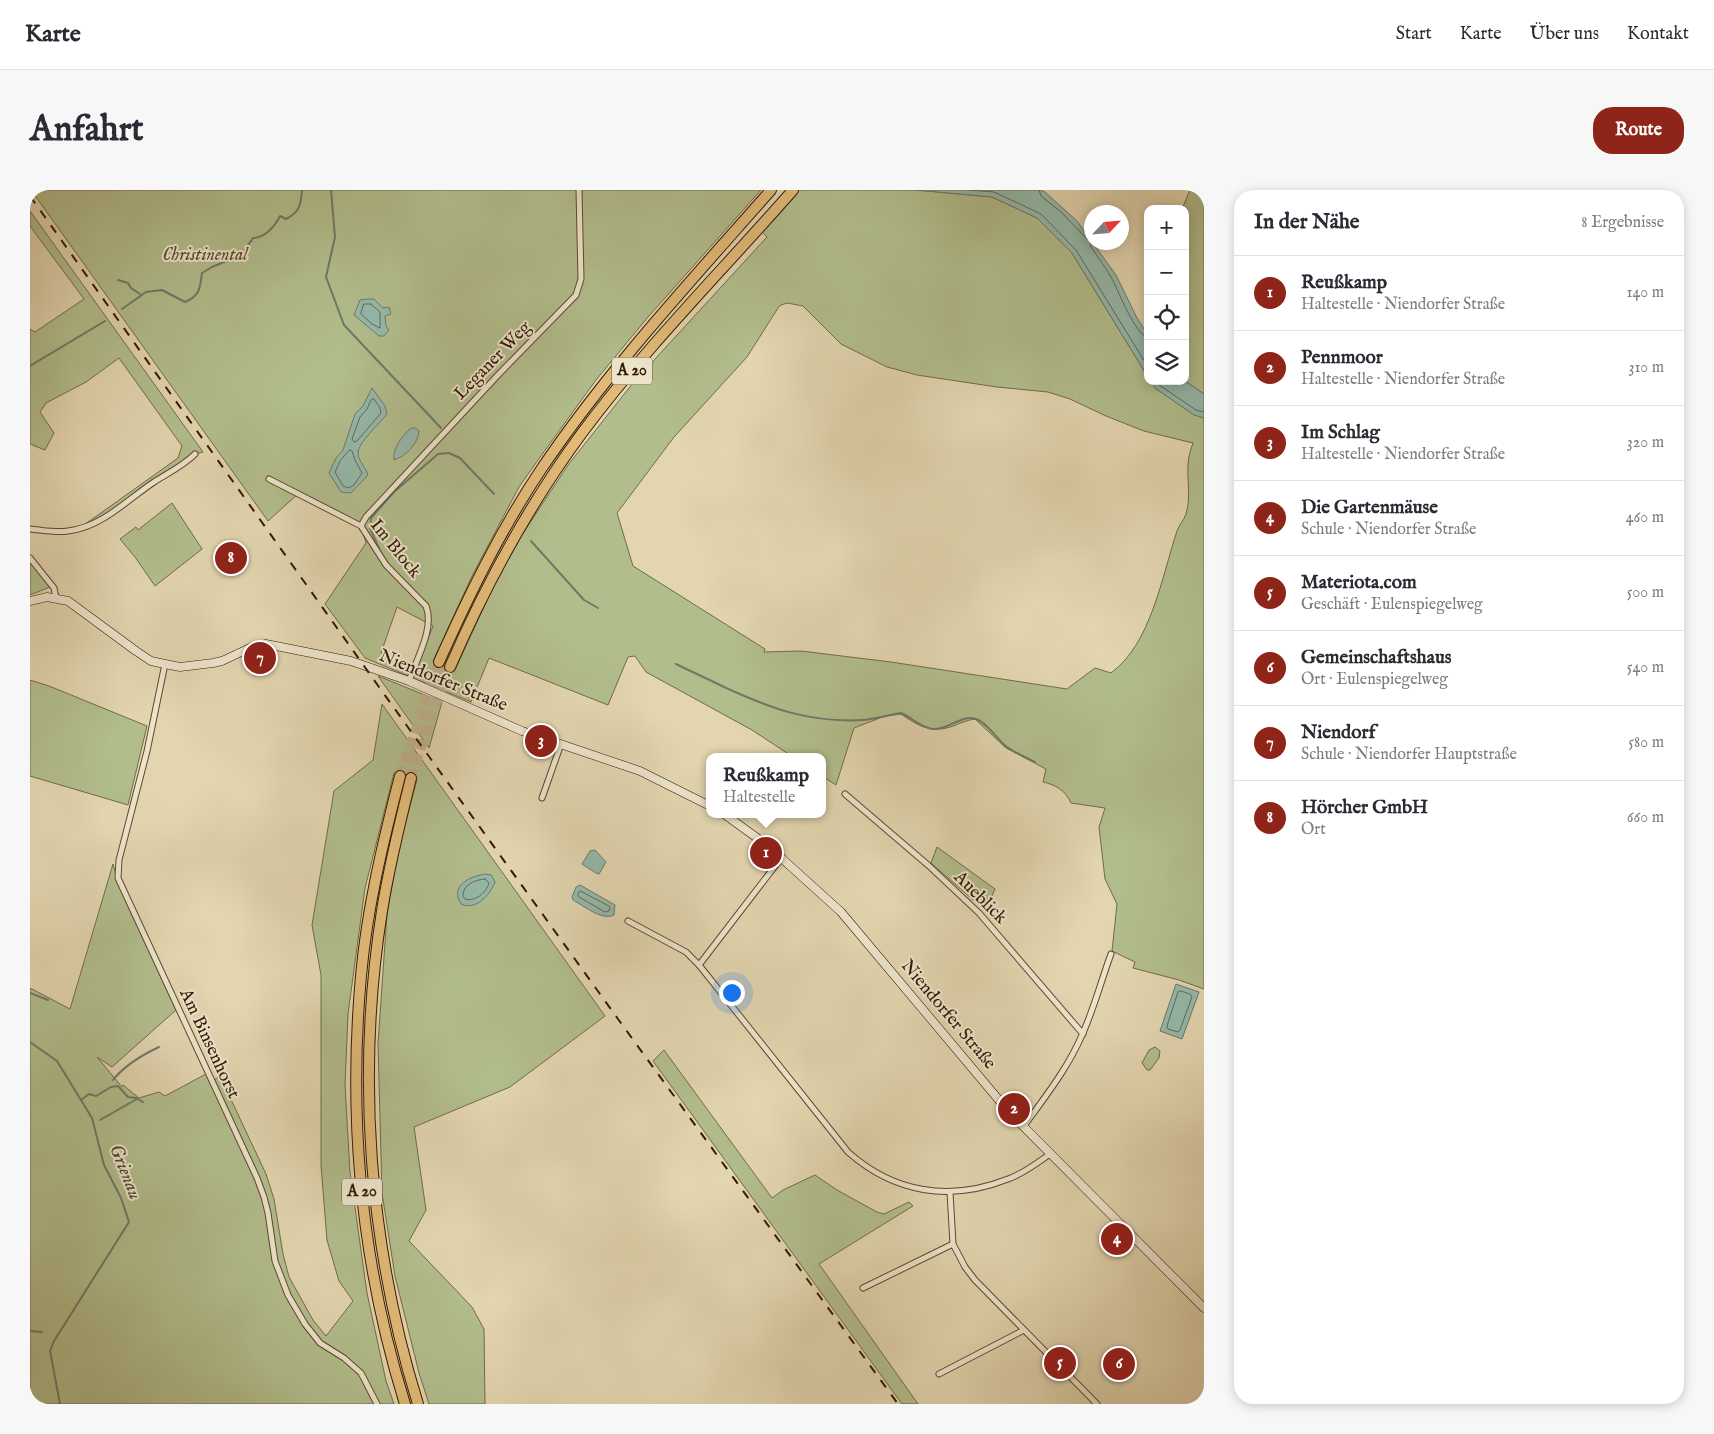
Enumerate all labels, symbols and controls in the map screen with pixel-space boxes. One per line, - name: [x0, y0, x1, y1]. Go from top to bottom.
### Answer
- text: Karte: [25, 19, 81, 50]
- text: Start: [1396, 23, 1432, 46]
- text: Karte: [1460, 23, 1502, 46]
- text: Über uns: [1530, 23, 1599, 46]
- text: Kontakt: [1627, 23, 1689, 46]
- button: Route: [1593, 107, 1684, 154]
- text: Anfahrt: [30, 108, 144, 153]
- north arrow: [1084, 205, 1129, 250]
- map controls: [1144, 205, 1189, 385]
- button: +: [1144, 205, 1189, 250]
- text: In der Nähe: [1254, 209, 1360, 236]
- text: 8 Ergebnisse: [1581, 213, 1664, 233]
- park label: Christinental: [163, 244, 249, 267]
- button: −: [1144, 250, 1189, 295]
- text: Reußkamp: [1301, 271, 1387, 295]
- text: 1: [1267, 283, 1273, 303]
- text: 140 m: [1626, 283, 1664, 303]
- button: locate: [1144, 295, 1189, 340]
- text: Haltestelle · Niendorfer Straße: [1301, 295, 1505, 315]
- street label: Leganer Weg: [449, 316, 537, 405]
- button: layers: [1144, 340, 1189, 385]
- text: Pennmoor: [1301, 346, 1383, 370]
- road number: A 20: [612, 358, 652, 385]
- text: 2: [1266, 358, 1274, 378]
- text: 310 m: [1628, 358, 1664, 378]
- text: Haltestelle · Niendorfer Straße: [1301, 370, 1505, 390]
- text: Im Schlag: [1301, 421, 1380, 445]
- text: 3: [1267, 433, 1273, 453]
- text: 320 m: [1627, 433, 1664, 453]
- text: Haltestelle · Niendorfer Straße: [1301, 445, 1505, 465]
- text: Die Gartenmäuse: [1301, 496, 1438, 520]
- text: 4: [1266, 508, 1274, 528]
- text: 460 m: [1626, 508, 1664, 528]
- street label: Im Block: [364, 515, 426, 583]
- text: Schule · Niendorfer Straße: [1301, 520, 1476, 540]
- pin: 8: [215, 539, 247, 577]
- text: Materiota.com: [1301, 571, 1417, 595]
- text: 5: [1267, 583, 1273, 603]
- text: 500 m: [1627, 583, 1664, 603]
- text: Geschäft · Eulenspiegelweg: [1301, 595, 1483, 615]
- pin: 7: [244, 639, 276, 677]
- street label: Niendorfer Straße: [375, 645, 511, 717]
- text: Gemeinschaftshaus: [1301, 646, 1451, 670]
- text: 6: [1267, 658, 1273, 678]
- text: 540 m: [1627, 658, 1664, 678]
- text: Ort · Eulenspiegelweg: [1301, 670, 1448, 690]
- text: Niendorf: [1301, 721, 1375, 745]
- pin: 3: [525, 722, 557, 760]
- text: 7: [1266, 733, 1274, 753]
- text: 580 m: [1628, 733, 1664, 753]
- text: Schule · Niendorfer Hauptstraße: [1301, 745, 1517, 765]
- popup: [706, 753, 826, 818]
- text: Reußkamp: [723, 764, 809, 788]
- text: Haltestelle: [723, 788, 795, 808]
- text: Hörcher GmbH: [1301, 796, 1428, 820]
- text: 8: [1267, 808, 1273, 828]
- text: 660 m: [1627, 808, 1664, 828]
- text: Ort: [1301, 820, 1326, 840]
- pin: 1: [750, 834, 782, 872]
- street label: Aueblick: [948, 866, 1012, 930]
- street label: Niendorfer Straße: [895, 955, 1001, 1075]
- your location: [719, 980, 745, 1006]
- street label: Am Binsenhorst: [173, 984, 245, 1103]
- pin: 2: [998, 1090, 1030, 1128]
- water label: Grienau: [103, 1141, 147, 1203]
- road number: A 20: [342, 1179, 382, 1206]
- pin: 4: [1101, 1220, 1133, 1258]
- pin: 5: [1044, 1344, 1076, 1382]
- pin: 6: [1103, 1345, 1135, 1383]

